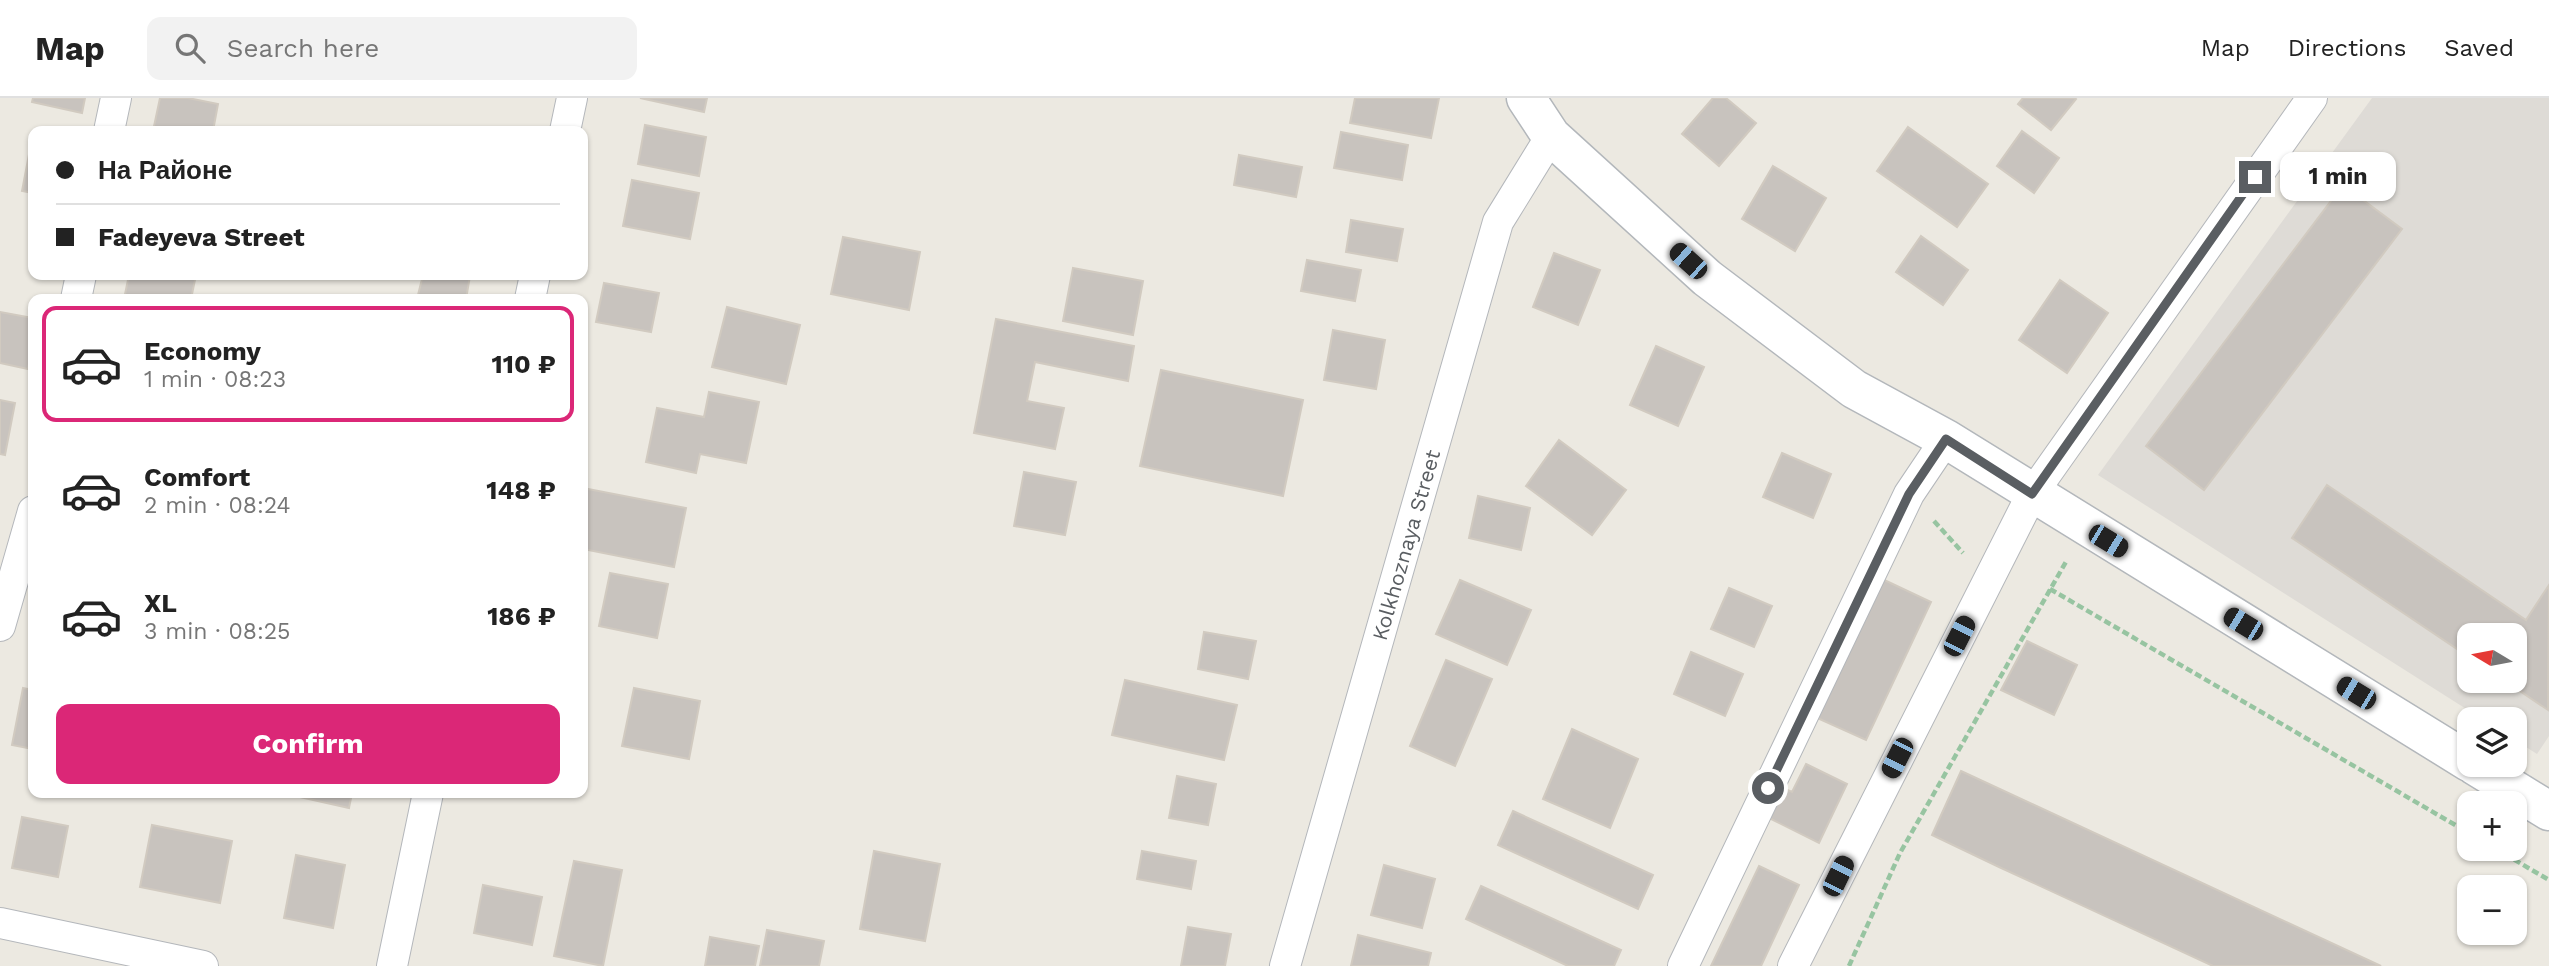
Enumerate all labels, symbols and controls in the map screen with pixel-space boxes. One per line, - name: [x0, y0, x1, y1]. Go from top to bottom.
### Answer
- search box: [147, 17, 637, 80]
- text: Map: [35, 29, 105, 68]
- icon: search: [171, 29, 209, 67]
- text: Search here: [227, 33, 379, 63]
- text: Map: [2201, 34, 2250, 62]
- text: Directions: [2288, 34, 2406, 62]
- text: Saved: [2444, 34, 2514, 62]
- callout: 1 min: [2280, 153, 2395, 202]
- text: На Районе: [98, 155, 232, 185]
- route end: [2239, 161, 2271, 193]
- text: 1 min: [2308, 163, 2368, 190]
- text: Fadeyeva Street: [98, 222, 305, 252]
- car: [1666, 239, 1711, 283]
- icon: car: [60, 333, 123, 396]
- text: Economy: [144, 336, 261, 366]
- text: 110 ₽: [492, 349, 556, 379]
- text: 1 min · 08:23: [144, 366, 286, 393]
- street label: Kolkhoznaya Street: [1367, 447, 1445, 643]
- icon: car: [60, 459, 123, 522]
- text: Comfort: [144, 462, 250, 492]
- text: 148 ₽: [486, 475, 556, 505]
- text: 2 min · 08:24: [144, 492, 290, 519]
- car: [2085, 521, 2132, 561]
- icon: car: [60, 585, 123, 648]
- text: XL: [144, 588, 177, 618]
- text: 186 ₽: [487, 601, 556, 631]
- car: [2220, 604, 2267, 644]
- car: [1941, 613, 1978, 659]
- text: 3 min · 08:25: [144, 618, 291, 645]
- north arrow: [2457, 623, 2527, 693]
- map controls: [2457, 623, 2527, 945]
- car: [2333, 673, 2380, 713]
- button: Confirm: [56, 704, 560, 784]
- button: layers: [2457, 707, 2527, 777]
- car: [1879, 735, 1916, 781]
- route start: [1752, 772, 1784, 804]
- button: +: [2457, 791, 2527, 861]
- car: [1820, 853, 1857, 899]
- button: −: [2457, 875, 2527, 945]

